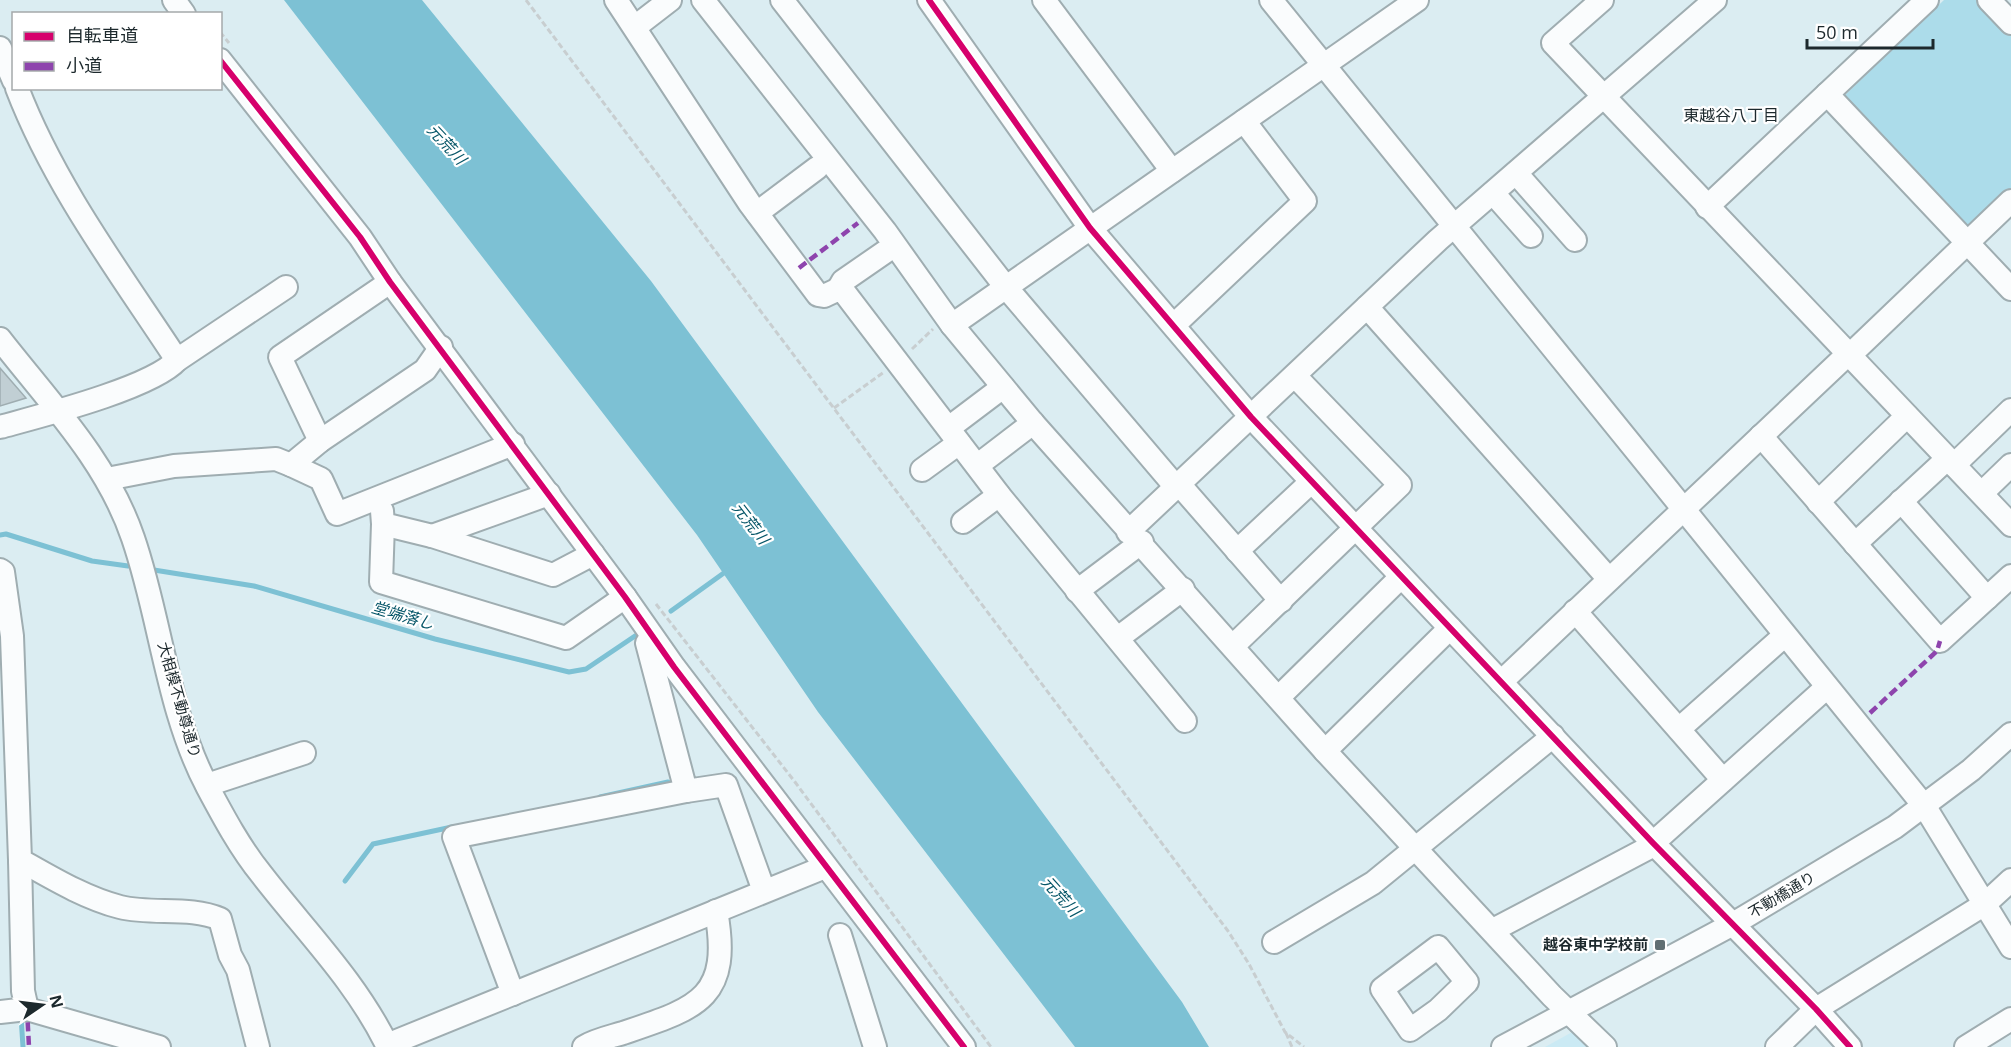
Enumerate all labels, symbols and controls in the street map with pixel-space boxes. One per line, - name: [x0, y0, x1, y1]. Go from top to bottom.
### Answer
- legend: [12, 12, 222, 90]
- scale bar: [1807, 12, 1933, 50]
- text: 50 m: [1816, 20, 1858, 44]
- text: 自転車道: [66, 23, 138, 47]
- text: 小道: [66, 53, 102, 77]
- district label: 東越谷八丁目: [1683, 104, 1779, 126]
- water label: 元荒川: [423, 119, 473, 171]
- water label: 元荒川: [728, 497, 776, 550]
- water label: 堂端落し: [369, 596, 437, 634]
- street label: 大相模不動尊通り: [154, 639, 206, 760]
- street label: 不動橋通り: [1744, 866, 1819, 922]
- water label: 元荒川: [1037, 871, 1087, 923]
- place label: 越谷東中学校前: [1543, 934, 1648, 954]
- marker: 越谷東中学校前: [1653, 938, 1667, 952]
- north arrow: [12, 975, 72, 1035]
- text: N: [44, 992, 69, 1010]

